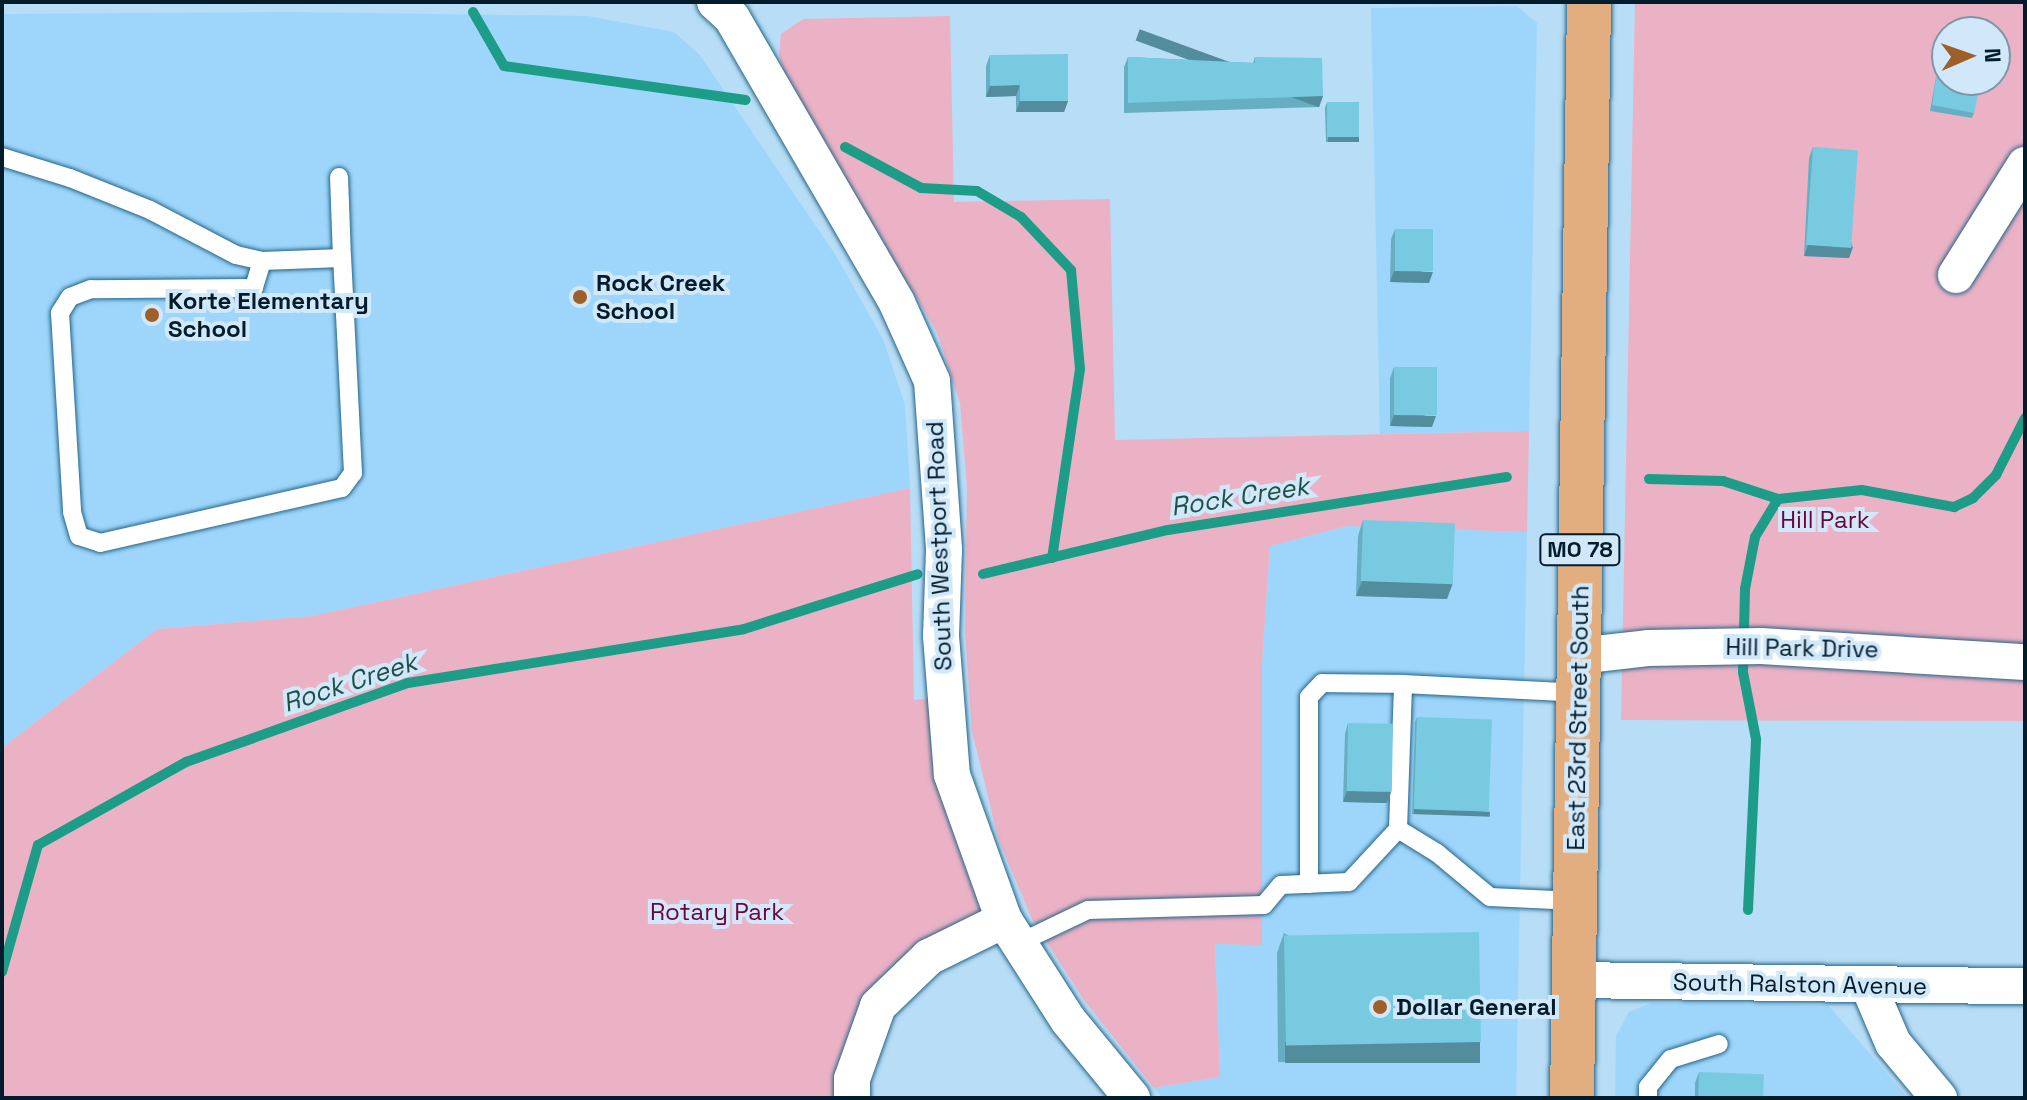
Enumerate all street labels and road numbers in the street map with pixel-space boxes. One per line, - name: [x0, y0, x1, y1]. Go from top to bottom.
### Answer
- street label: South Westport Road: [920, 421, 958, 671]
- road number: MO 78: [1538, 532, 1622, 568]
- street label: East 23rd Street South: [1561, 585, 1595, 851]
- street label: Hill Park Drive: [1725, 632, 1879, 664]
- street label: South Ralston Avenue: [1673, 967, 1927, 1001]

